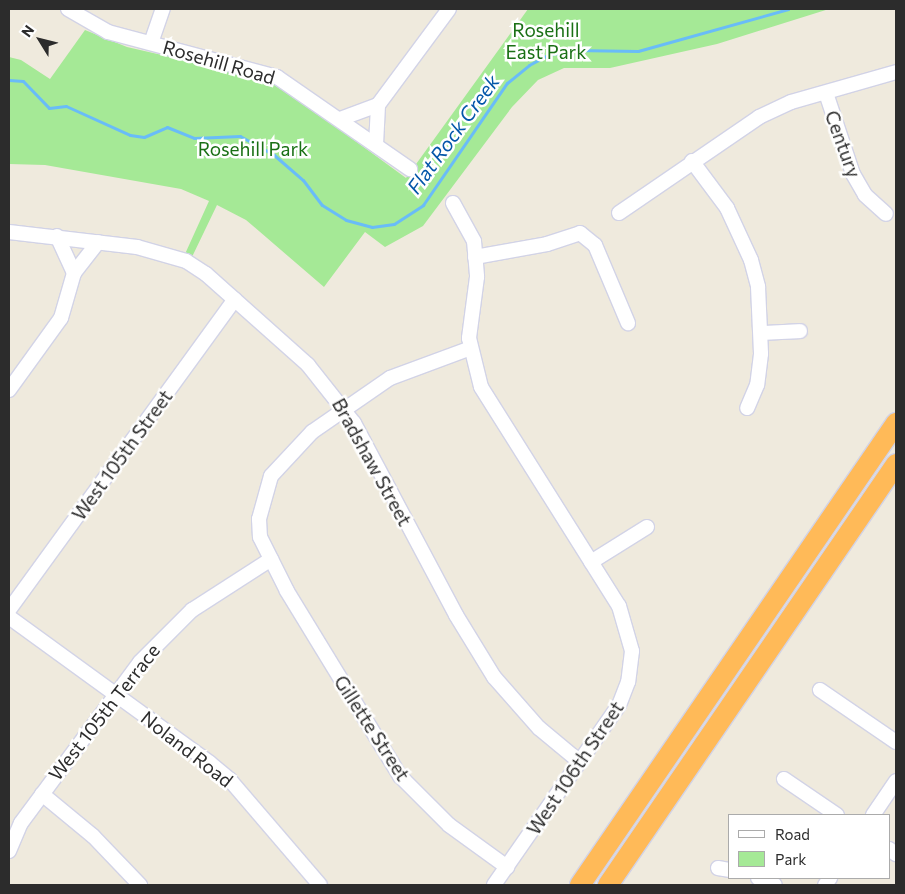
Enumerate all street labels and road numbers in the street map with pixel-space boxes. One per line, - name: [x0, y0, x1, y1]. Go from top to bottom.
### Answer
- street label: Rosehill Road: [160, 35, 278, 89]
- street label: Century: [820, 107, 866, 181]
- street label: West 105th Street: [67, 385, 177, 525]
- street label: Bradshaw Street: [328, 394, 416, 530]
- street label: West 105th Terrace: [44, 639, 164, 785]
- street label: Gillette Street: [329, 671, 415, 785]
- street label: West 106th Street: [522, 697, 628, 839]
- street label: Noland Road: [137, 706, 237, 792]

